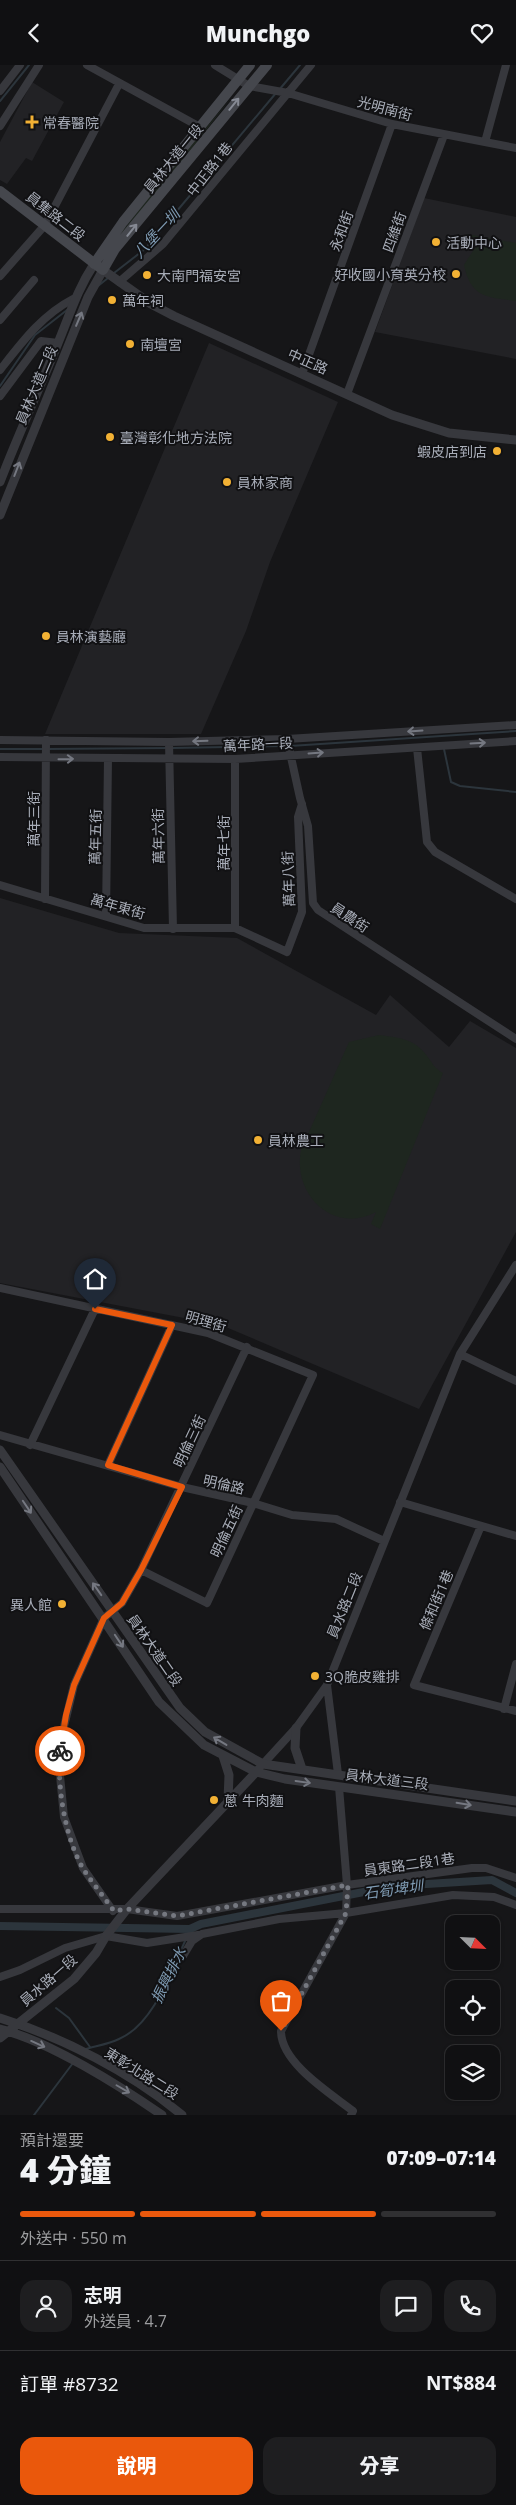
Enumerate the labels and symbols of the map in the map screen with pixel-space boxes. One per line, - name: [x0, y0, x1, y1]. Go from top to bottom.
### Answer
- street label: 光明南街: [355, 92, 415, 124]
- one-way arrow: [229, 98, 240, 111]
- place label: 常春醫院: [43, 113, 99, 132]
- marker: 常春醫院: [25, 115, 39, 129]
- street label: 員林大道一段: [139, 119, 207, 197]
- street label: 中正路1巷: [182, 138, 236, 200]
- street label: 員集路二段: [23, 187, 89, 245]
- water label: 八堡一圳: [128, 203, 185, 262]
- street label: 永和街: [325, 208, 357, 254]
- street label: 四維街: [378, 209, 410, 255]
- one-way arrow: [126, 224, 137, 237]
- place label: 活動中心: [446, 233, 502, 252]
- marker: 活動中心: [430, 236, 442, 248]
- place label: 好收國小育英分校: [334, 265, 446, 284]
- place label: 大南門福安宮: [157, 266, 241, 285]
- marker: 好收國小育英分校: [450, 268, 462, 280]
- marker: 大南門福安宮: [141, 269, 153, 281]
- place label: 萬年祠: [122, 291, 164, 310]
- marker: 萬年祠: [106, 294, 118, 306]
- one-way arrow: [75, 311, 84, 326]
- place label: 南壇宮: [140, 335, 182, 354]
- marker: 南壇宮: [124, 338, 136, 350]
- street label: 員林大道二段: [11, 343, 61, 427]
- street label: 中正路: [285, 344, 331, 378]
- place label: 臺灣彰化地方法院: [120, 428, 232, 447]
- marker: 臺灣彰化地方法院: [104, 431, 116, 443]
- place label: 蝦皮店到店: [417, 442, 487, 461]
- marker: 蝦皮店到店: [491, 445, 503, 457]
- one-way arrow: [13, 462, 23, 477]
- place label: 員林家商: [237, 473, 293, 492]
- marker: 員林家商: [221, 476, 233, 488]
- place label: 員林演藝廳: [56, 627, 126, 646]
- marker: 員林演藝廳: [40, 630, 52, 642]
- one-way arrow: [407, 726, 423, 736]
- street label: 萬年路一段: [223, 733, 293, 755]
- one-way arrow: [193, 737, 209, 746]
- one-way arrow: [470, 738, 486, 748]
- one-way arrow: [308, 749, 324, 758]
- one-way arrow: [58, 754, 74, 764]
- street label: 萬年三街: [24, 791, 43, 847]
- street label: 萬年六街: [148, 808, 168, 864]
- street label: 萬年五街: [85, 809, 105, 865]
- street label: 萬年七街: [214, 815, 233, 871]
- street label: 萬年八街: [278, 851, 298, 907]
- street label: 萬年東街: [88, 889, 148, 923]
- street label: 員農街: [327, 898, 373, 936]
- place label: 員林農工: [268, 1131, 324, 1150]
- marker: 員林農工: [252, 1134, 264, 1146]
- pin: [74, 1258, 116, 1309]
- street label: 明理街: [183, 1306, 229, 1336]
- street label: 明倫三街: [169, 1412, 209, 1470]
- street label: 明倫路: [201, 1470, 247, 1498]
- one-way arrow: [22, 1500, 32, 1514]
- street label: 明倫五街: [206, 1502, 246, 1560]
- street label: 條和街1巷: [415, 1567, 457, 1633]
- street label: 員水路二段: [322, 1569, 366, 1641]
- one-way arrow: [92, 1582, 102, 1596]
- place label: 異人館: [10, 1595, 52, 1614]
- marker: 異人館: [56, 1598, 68, 1610]
- street label: 員林大道二段: [123, 1610, 187, 1690]
- one-way arrow: [114, 1634, 124, 1648]
- place label: 3Q脆皮雞排: [325, 1667, 400, 1686]
- marker: 3Q脆皮雞排: [309, 1670, 321, 1682]
- courier: [35, 1726, 85, 1776]
- one-way arrow: [213, 1736, 228, 1746]
- street label: 員林大道三段: [344, 1764, 430, 1794]
- one-way arrow: [295, 1777, 311, 1787]
- place label: 蔥 牛肉麵: [224, 1791, 284, 1810]
- marker: 蔥 牛肉麵: [208, 1794, 220, 1806]
- one-way arrow: [456, 1799, 472, 1809]
- street label: 員東路二段1巷: [362, 1848, 456, 1880]
- water label: 石筍埤圳: [362, 1875, 426, 1903]
- north arrow: [445, 1915, 500, 1970]
- water label: 振興排水: [146, 1943, 191, 2006]
- street label: 員水路一段: [15, 1950, 81, 2010]
- pin: [260, 1980, 302, 2031]
- one-way arrow: [30, 2040, 45, 2050]
- street label: 東彰北路二段: [101, 2043, 183, 2103]
- one-way arrow: [115, 2085, 129, 2095]

